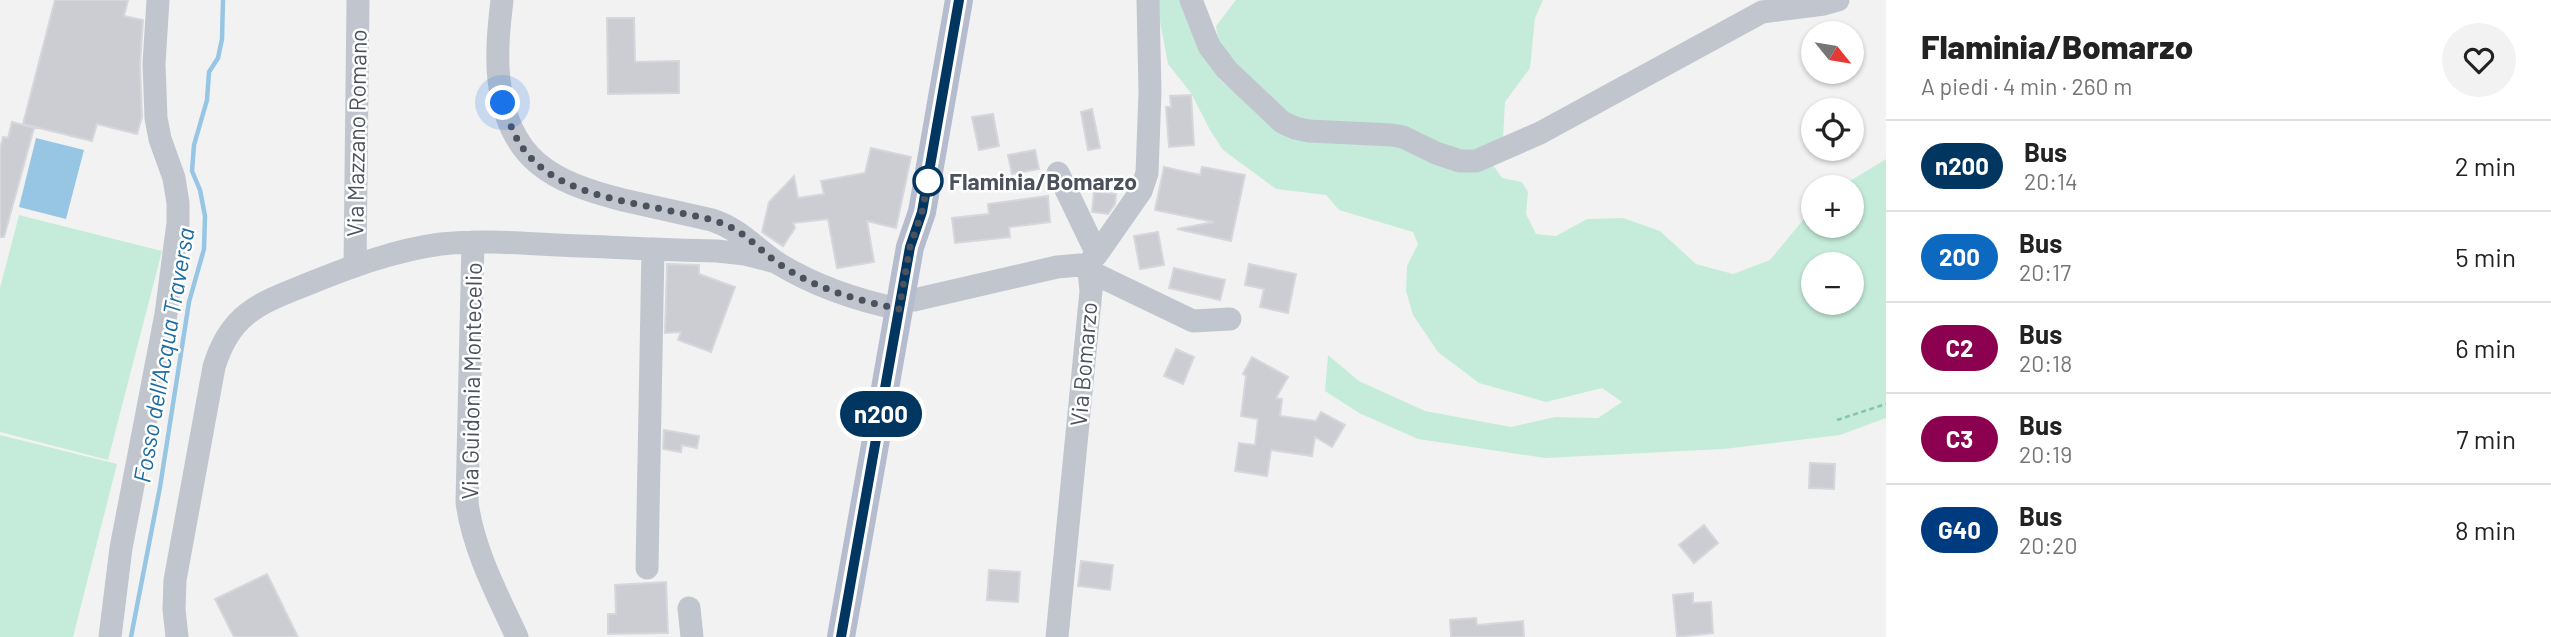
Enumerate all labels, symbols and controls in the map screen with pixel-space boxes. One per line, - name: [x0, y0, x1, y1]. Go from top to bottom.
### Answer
- north arrow: [1801, 21, 1864, 84]
- map controls: [1801, 21, 1864, 315]
- button: heart: [2442, 23, 2516, 97]
- text: Flaminia/Bomarzo: [1921, 26, 2193, 66]
- street label: Via Mazzano Romano: [340, 29, 372, 237]
- text: A piedi · 4 min · 260 m: [1921, 72, 2132, 100]
- your location: [485, 85, 520, 120]
- button: locate: [1801, 98, 1864, 161]
- text: Bus: [2024, 136, 2067, 167]
- text: 2 min: [2455, 150, 2516, 181]
- text: n200: [1935, 151, 1989, 180]
- marker: Flaminia/Bomarzo: [913, 166, 943, 196]
- place label: Flaminia/Bomarzo: [949, 167, 1137, 195]
- text: 20:14: [2024, 167, 2078, 195]
- button: +: [1801, 175, 1864, 238]
- water label: Fosso dell'Acqua Traversa: [126, 225, 200, 485]
- text: Bus: [2019, 227, 2062, 258]
- text: 5 min: [2455, 241, 2516, 272]
- text: 200: [1939, 242, 1980, 271]
- button: −: [1801, 252, 1864, 315]
- text: 20:17: [2019, 258, 2071, 286]
- street label: Via Guidonia Montecelio: [455, 262, 487, 500]
- street label: Via Bomarzo: [1064, 301, 1102, 427]
- text: Bus: [2019, 318, 2062, 349]
- text: 6 min: [2455, 332, 2516, 363]
- text: C2: [1945, 333, 1974, 362]
- text: 20:18: [2019, 349, 2072, 377]
- line badge: n200: [832, 391, 930, 437]
- text: n200: [854, 399, 908, 428]
- text: Bus: [2019, 409, 2062, 440]
- text: 7 min: [2456, 423, 2516, 454]
- text: C3: [1946, 424, 1973, 453]
- text: 20:19: [2019, 440, 2072, 468]
- text: Bus: [2019, 500, 2062, 531]
- text: 8 min: [2455, 514, 2516, 545]
- text: G40: [1938, 515, 1981, 544]
- text: 20:20: [2019, 531, 2077, 559]

